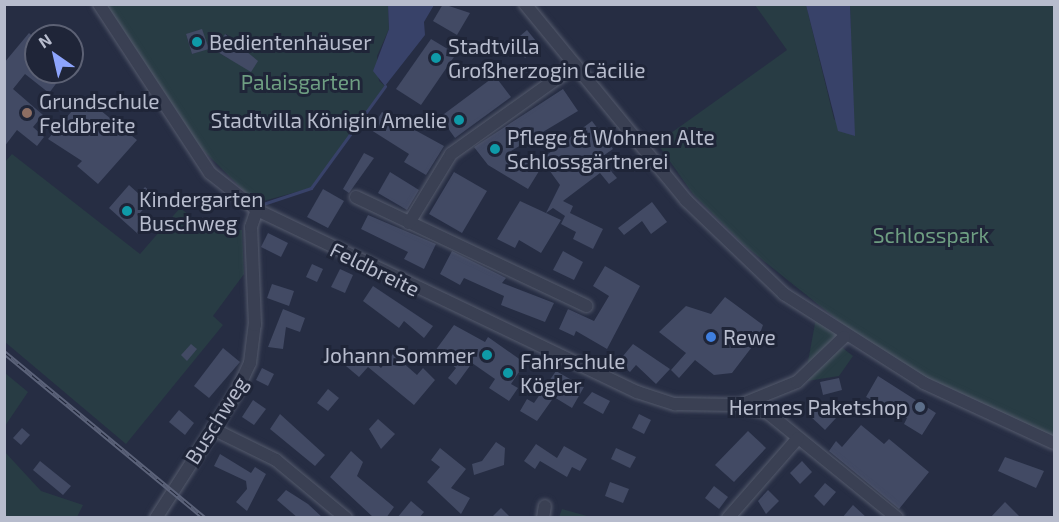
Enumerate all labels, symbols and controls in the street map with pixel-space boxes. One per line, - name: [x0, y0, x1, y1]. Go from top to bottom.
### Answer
- north arrow: [24, 24, 84, 84]
- text: N: [35, 29, 55, 51]
- place label: Bedientenhäuser: [209, 29, 372, 55]
- place label: Stadtvilla Großherzogin Cäcilie: [448, 33, 645, 83]
- marker: Bedientenhäuser: [190, 35, 204, 49]
- marker: Stadtvilla Großherzogin Cäcilie: [429, 51, 443, 65]
- park label: Palaisgarten: [241, 69, 361, 95]
- place label: Grundschule Feldbreite: [39, 88, 159, 138]
- marker: Grundschule Feldbreite: [20, 106, 34, 120]
- place label: Stadtvilla Königin Amelie: [210, 107, 447, 133]
- marker: Stadtvilla Königin Amelie: [452, 113, 466, 127]
- place label: Pflege & Wohnen Alte Schlossgärtnerei: [507, 124, 716, 174]
- marker: Pflege & Wohnen Alte Schlossgärtnerei: [488, 142, 502, 156]
- place label: Kindergarten Buschweg: [139, 186, 264, 236]
- marker: Kindergarten Buschweg: [120, 204, 134, 218]
- park label: Schlosspark: [873, 222, 989, 248]
- street label: Feldbreite: [326, 237, 424, 301]
- place label: Rewe: [723, 324, 776, 350]
- marker: Rewe: [704, 330, 718, 344]
- place label: Johann Sommer: [323, 342, 475, 368]
- marker: Johann Sommer: [480, 348, 494, 362]
- place label: Fahrschule Kögler: [520, 348, 626, 398]
- marker: Fahrschule Kögler: [501, 366, 515, 380]
- street label: Buschweg: [179, 372, 253, 468]
- place label: Hermes Paketshop: [729, 394, 908, 420]
- marker: Hermes Paketshop: [913, 400, 927, 414]

